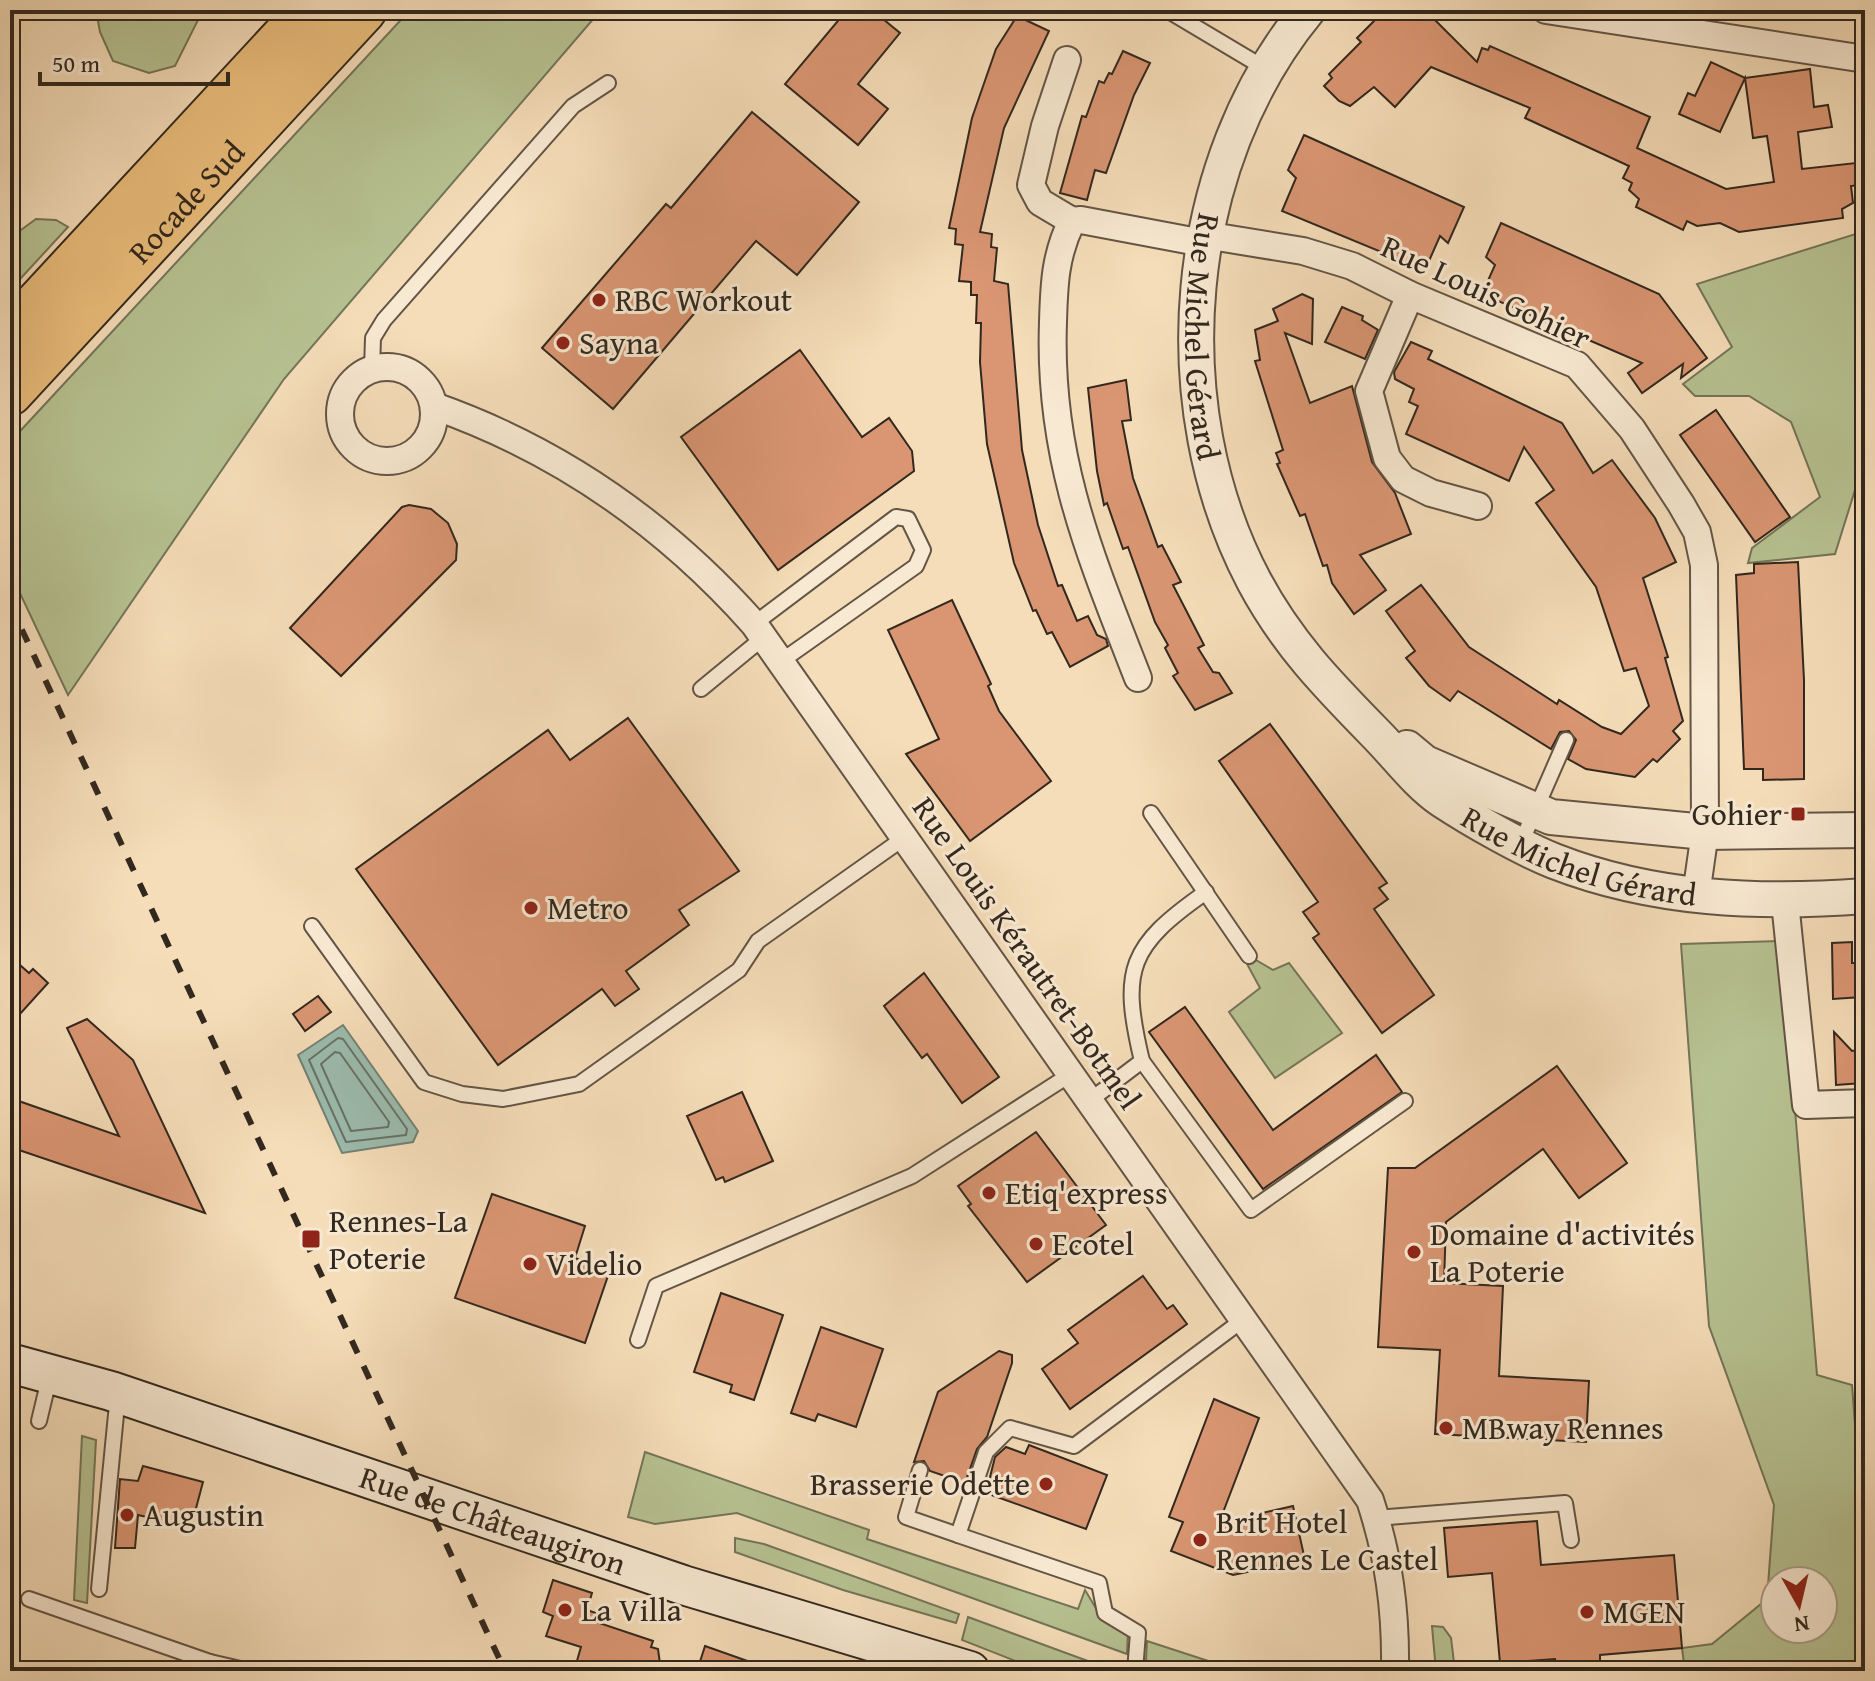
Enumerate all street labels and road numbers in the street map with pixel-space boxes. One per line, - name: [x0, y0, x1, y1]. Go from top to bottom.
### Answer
- street label: Rocade Sud: [117, 130, 255, 274]
- street label: Rue Michel Gérard: [1173, 209, 1234, 464]
- street label: Rue Louis Gohier: [1374, 222, 1599, 361]
- street label: Rue Louis Kérautret-Botmel: [901, 787, 1153, 1119]
- street label: Rue Michel Gérard: [1453, 794, 1699, 918]
- street label: Rue de Châteaugiron: [354, 1453, 632, 1587]

